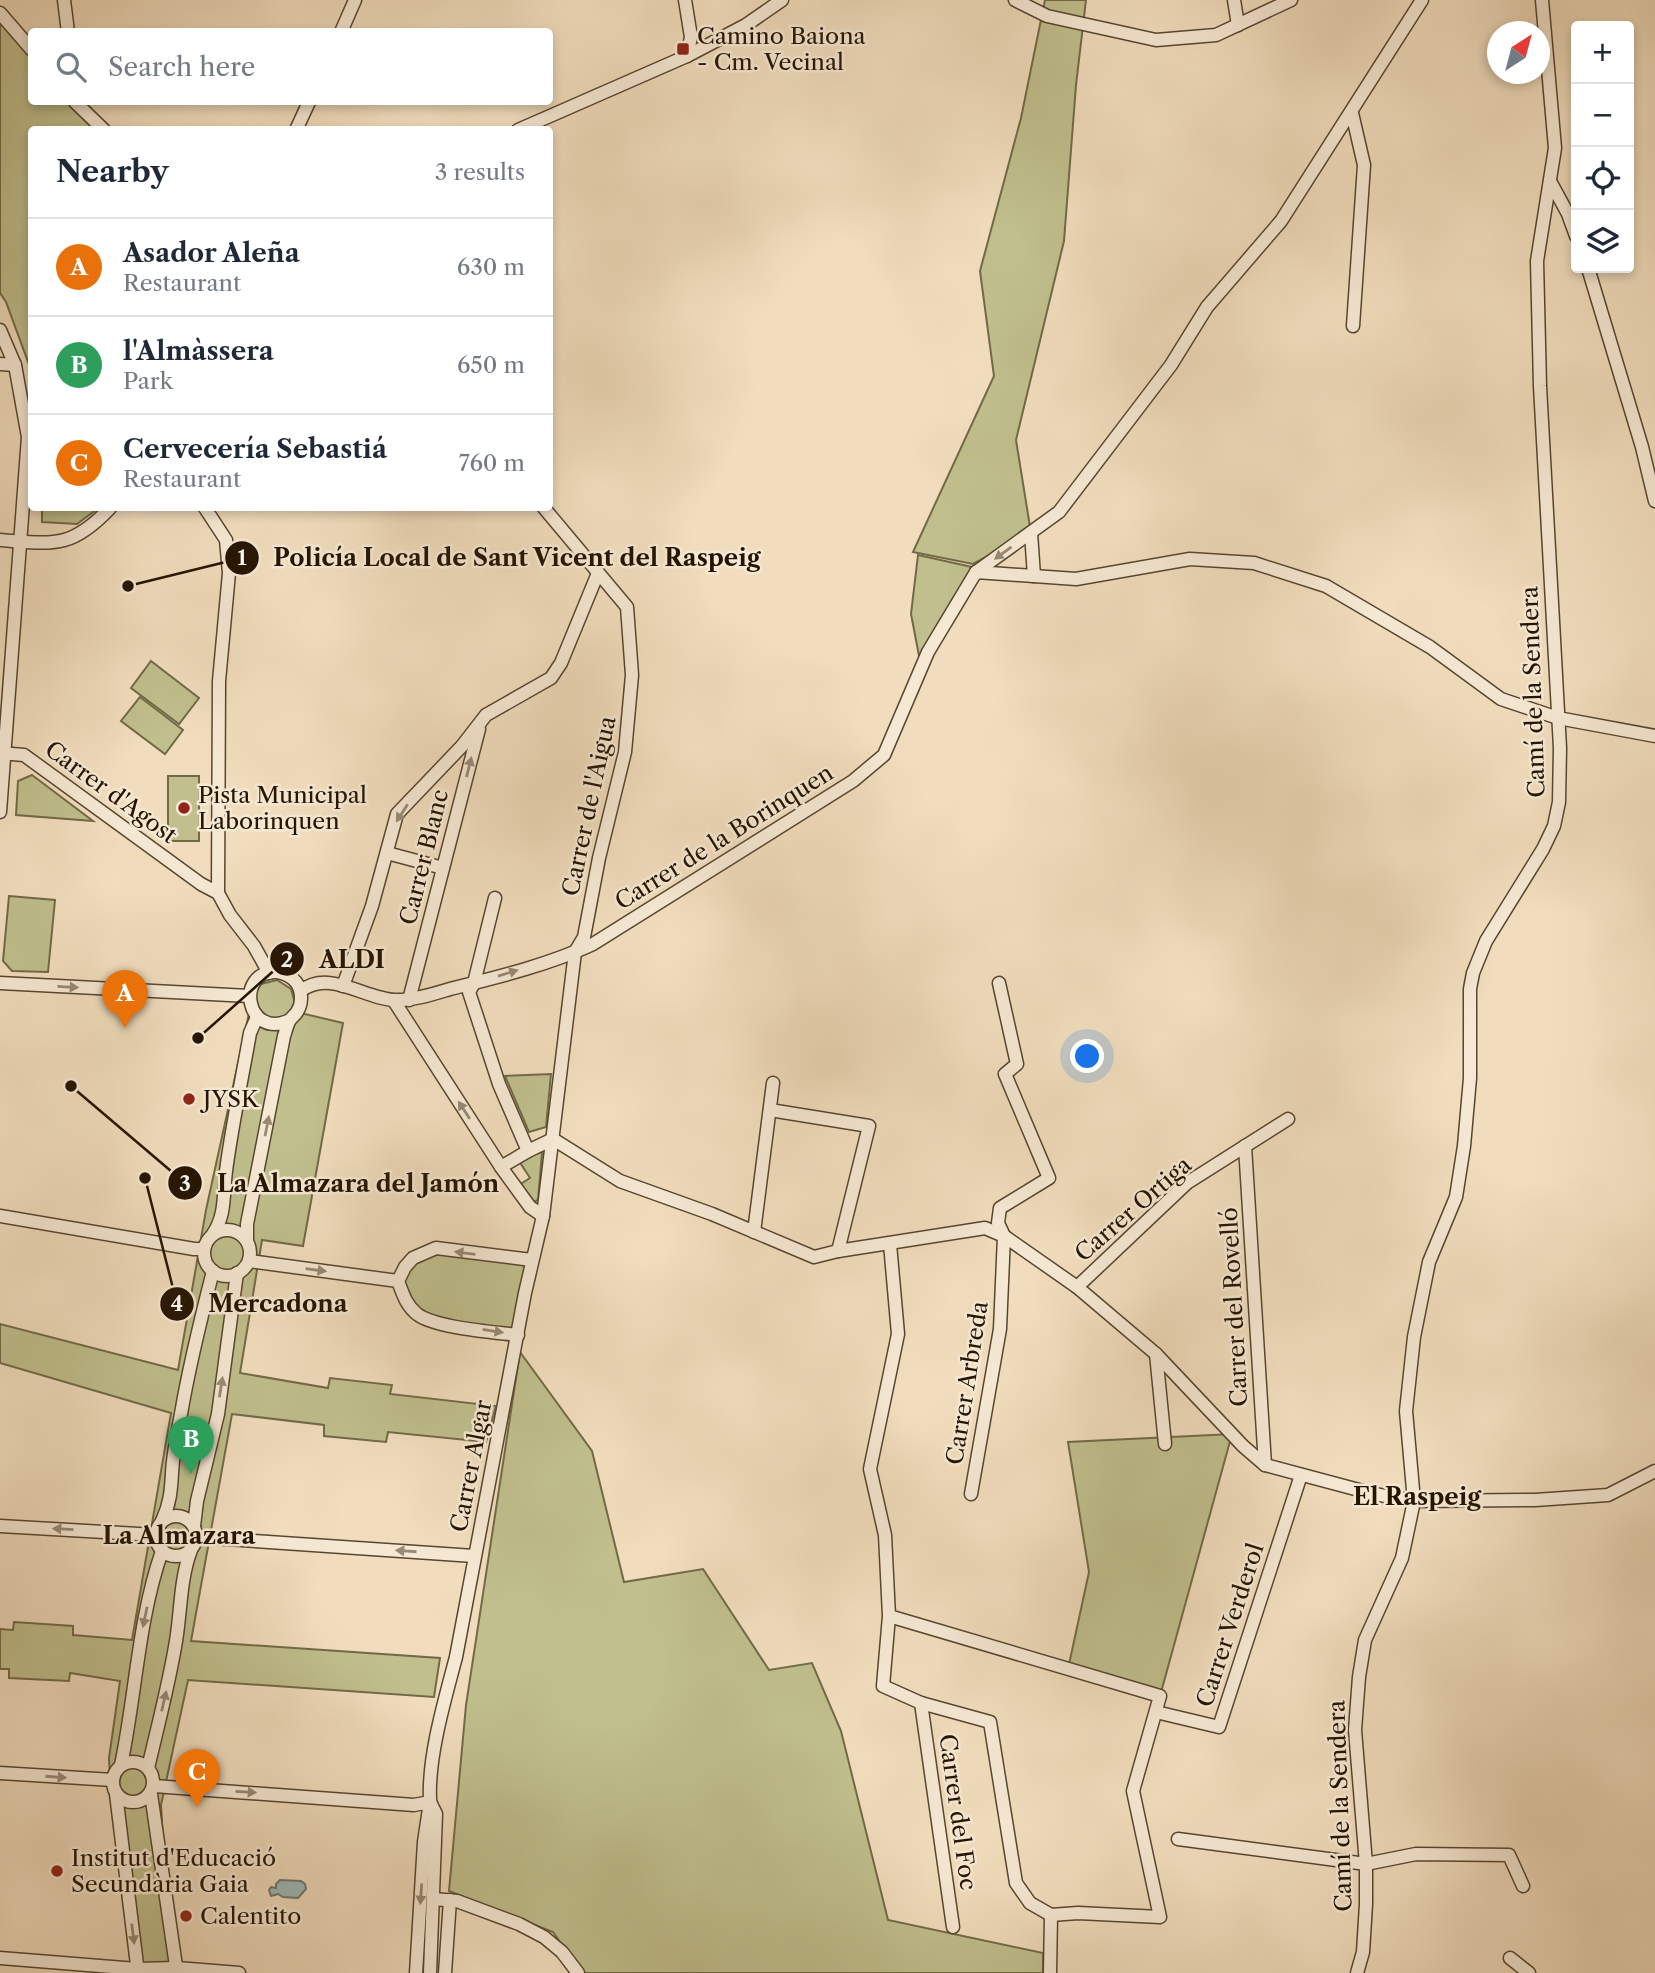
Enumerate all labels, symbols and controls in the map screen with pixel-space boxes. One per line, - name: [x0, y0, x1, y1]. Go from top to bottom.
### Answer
- north arrow: [1487, 21, 1550, 84]
- map controls: [1571, 21, 1634, 273]
- button: +: [1571, 21, 1634, 84]
- place label: Camino Baiona - Cm. Vecinal: [697, 22, 867, 76]
- search box: [28, 28, 553, 105]
- marker: Camino Baiona - Cm. Vecinal: [675, 41, 691, 57]
- icon: search: [52, 48, 90, 86]
- text: Search here: [108, 51, 255, 83]
- button: −: [1571, 84, 1634, 147]
- button: locate: [1571, 147, 1634, 210]
- text: Nearby: [56, 153, 169, 190]
- text: 3 results: [435, 158, 525, 186]
- button: layers: [1571, 210, 1634, 273]
- text: Asador Aleña: [123, 237, 300, 269]
- text: A: [70, 253, 88, 281]
- text: 630 m: [457, 253, 525, 281]
- text: Restaurant: [123, 269, 241, 297]
- text: l'Almàssera: [123, 335, 274, 367]
- text: B: [70, 351, 88, 379]
- text: 650 m: [457, 351, 525, 379]
- text: Park: [123, 367, 173, 395]
- text: Cervecería Sebastiá: [123, 433, 387, 465]
- text: C: [70, 449, 88, 477]
- text: 760 m: [459, 449, 525, 477]
- text: Restaurant: [123, 465, 241, 493]
- callout: Policía Local de Sant Vicent del Raspeig: [224, 535, 776, 580]
- text: Policía Local de Sant Vicent del Raspeig: [273, 543, 762, 572]
- text: 1: [237, 545, 247, 570]
- one-way arrow: [994, 545, 1012, 559]
- street label: Camí de la Sendera: [1515, 585, 1551, 798]
- street label: Carrer de l'Aigua: [556, 713, 622, 898]
- street label: Carrer d'Agost: [40, 735, 182, 849]
- one-way arrow: [464, 756, 475, 778]
- street label: Carrer de la Borinquen: [610, 758, 838, 916]
- place label: Pista Municipal Laborinquen: [198, 781, 367, 835]
- street label: Carrer Blanc: [394, 786, 454, 928]
- marker: Pista Municipal Laborinquen: [176, 800, 192, 816]
- one-way arrow: [395, 803, 409, 822]
- callout: ALDI: [270, 937, 398, 982]
- text: ALDI: [318, 945, 385, 974]
- text: 2: [281, 947, 293, 972]
- one-way arrow: [498, 967, 519, 977]
- pin: A: [102, 970, 148, 1028]
- one-way arrow: [57, 982, 79, 993]
- your location: [1070, 1039, 1104, 1073]
- place label: JYSK: [200, 1085, 260, 1113]
- marker: JYSK: [181, 1091, 197, 1107]
- one-way arrow: [458, 1100, 471, 1120]
- one-way arrow: [262, 1115, 273, 1137]
- street label: Carrer Ortiga: [1069, 1150, 1198, 1267]
- callout: La Almazara del Jamón: [167, 1161, 514, 1206]
- text: La Almazara del Jamón: [217, 1169, 500, 1198]
- text: 3: [179, 1171, 191, 1196]
- street label: Carrer del Rovelló: [1215, 1207, 1253, 1407]
- one-way arrow: [454, 1247, 476, 1258]
- one-way arrow: [305, 1265, 327, 1276]
- callout: Mercadona: [159, 1281, 362, 1326]
- text: Mercadona: [208, 1289, 349, 1318]
- text: 4: [171, 1291, 183, 1316]
- street label: Carrer Arbreda: [940, 1298, 994, 1467]
- one-way arrow: [482, 1326, 504, 1337]
- one-way arrow: [216, 1376, 227, 1398]
- street label: Carrer Algar: [444, 1397, 498, 1534]
- pin: B: [168, 1416, 214, 1474]
- district label: El Raspeig: [1353, 1482, 1482, 1511]
- district label: La Almazara: [102, 1521, 257, 1550]
- one-way arrow: [52, 1524, 74, 1535]
- street label: Carrer Verderol: [1190, 1540, 1270, 1710]
- one-way arrow: [395, 1545, 417, 1556]
- one-way arrow: [139, 1606, 150, 1628]
- one-way arrow: [159, 1690, 170, 1712]
- street label: Camí de la Sendera: [1322, 1699, 1358, 1912]
- street label: Carrer del Foc: [933, 1732, 983, 1892]
- pin: C: [174, 1749, 220, 1807]
- one-way arrow: [46, 1772, 68, 1783]
- one-way arrow: [235, 1786, 257, 1797]
- place label: Institut d'Educació Secundària Gaia: [71, 1844, 276, 1898]
- marker: Institut d'Educació Secundària Gaia: [49, 1863, 65, 1879]
- one-way arrow: [415, 1883, 426, 1905]
- place label: Calentito: [200, 1902, 301, 1930]
- marker: Calentito: [178, 1908, 194, 1924]
- one-way arrow: [127, 1924, 138, 1946]

